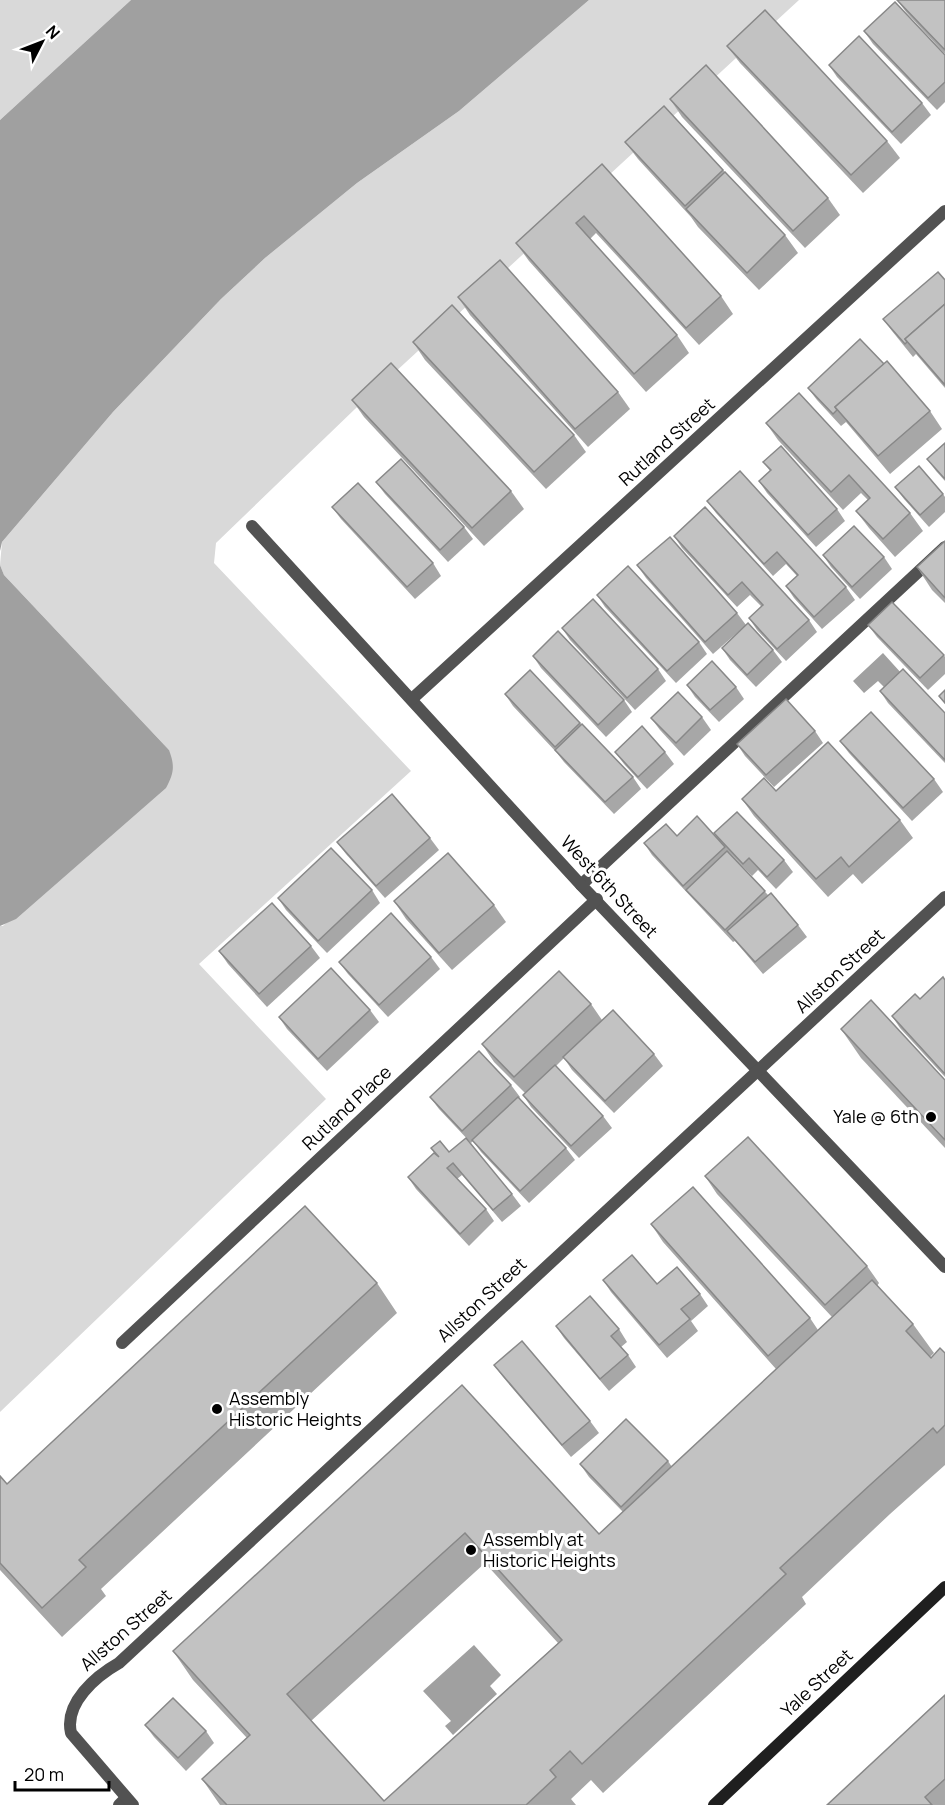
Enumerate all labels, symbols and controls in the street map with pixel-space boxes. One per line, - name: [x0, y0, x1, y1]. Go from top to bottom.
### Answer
- north arrow: [12, 12, 72, 72]
- text: N: [41, 20, 65, 44]
- street label: Rutland Street: [613, 392, 719, 491]
- street label: West 6th Street: [556, 830, 664, 943]
- street label: Allston Street: [789, 923, 889, 1018]
- street label: Rutland Place: [297, 1060, 396, 1155]
- place label: Yale @ 6th: [833, 1104, 919, 1128]
- marker: Yale @ 6th: [924, 1110, 938, 1124]
- street label: Allston Street: [431, 1252, 531, 1347]
- place label: Assembly Historic Heights: [229, 1386, 362, 1431]
- marker: Assembly Historic Heights: [210, 1402, 224, 1416]
- place label: Assembly at Historic Heights: [483, 1527, 616, 1572]
- marker: Assembly at Historic Heights: [464, 1543, 478, 1557]
- street label: Allston Street: [74, 1583, 176, 1676]
- street label: Yale Street: [775, 1643, 857, 1722]
- scale bar: [15, 1754, 110, 1792]
- text: 20 m: [24, 1762, 64, 1786]

